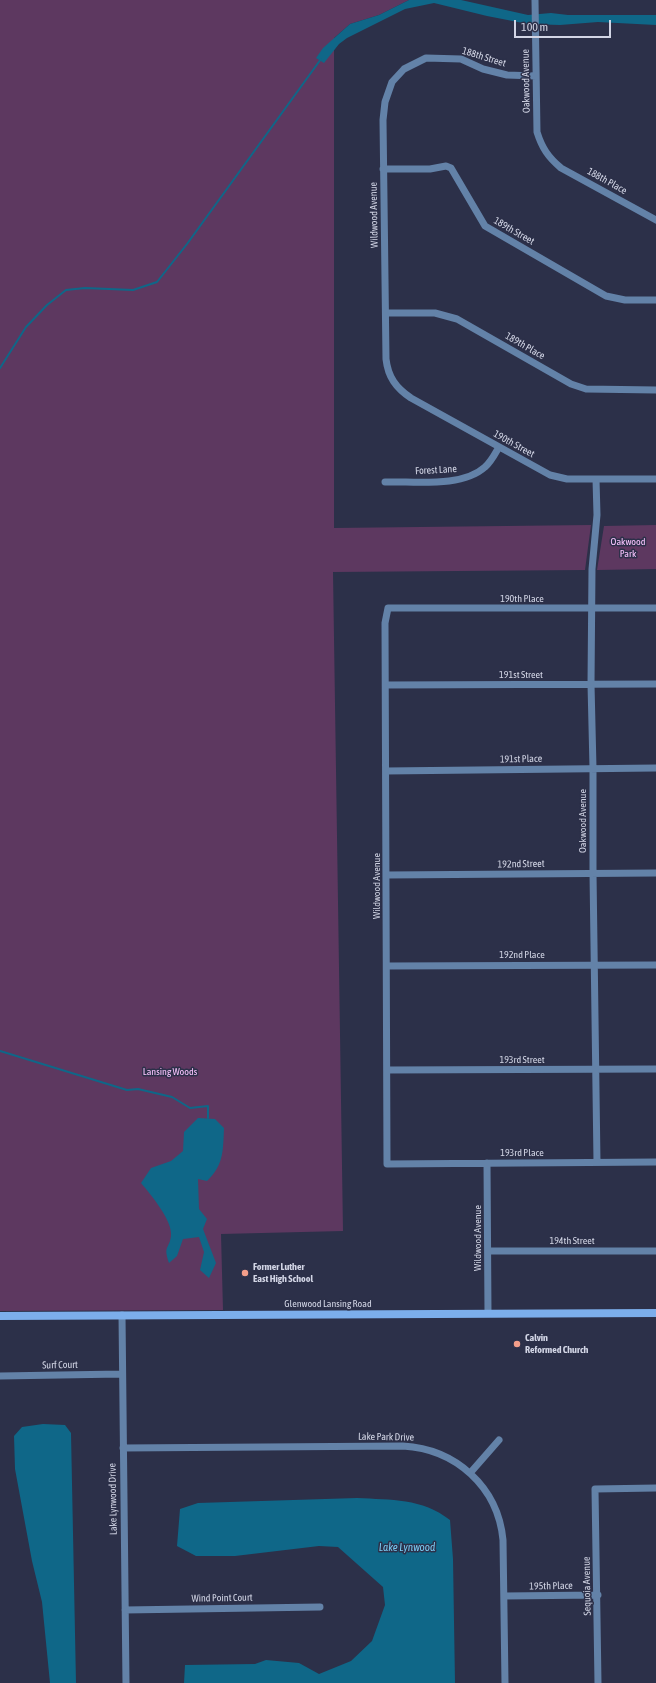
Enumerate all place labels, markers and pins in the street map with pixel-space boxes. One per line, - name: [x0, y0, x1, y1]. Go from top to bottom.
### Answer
- place label: Former Luther East High School: [253, 1261, 313, 1284]
- marker: Former Luther East High School: [240, 1268, 250, 1278]
- place label: Calvin Reformed Church: [525, 1332, 588, 1356]
- marker: Calvin Reformed Church: [512, 1339, 522, 1349]

